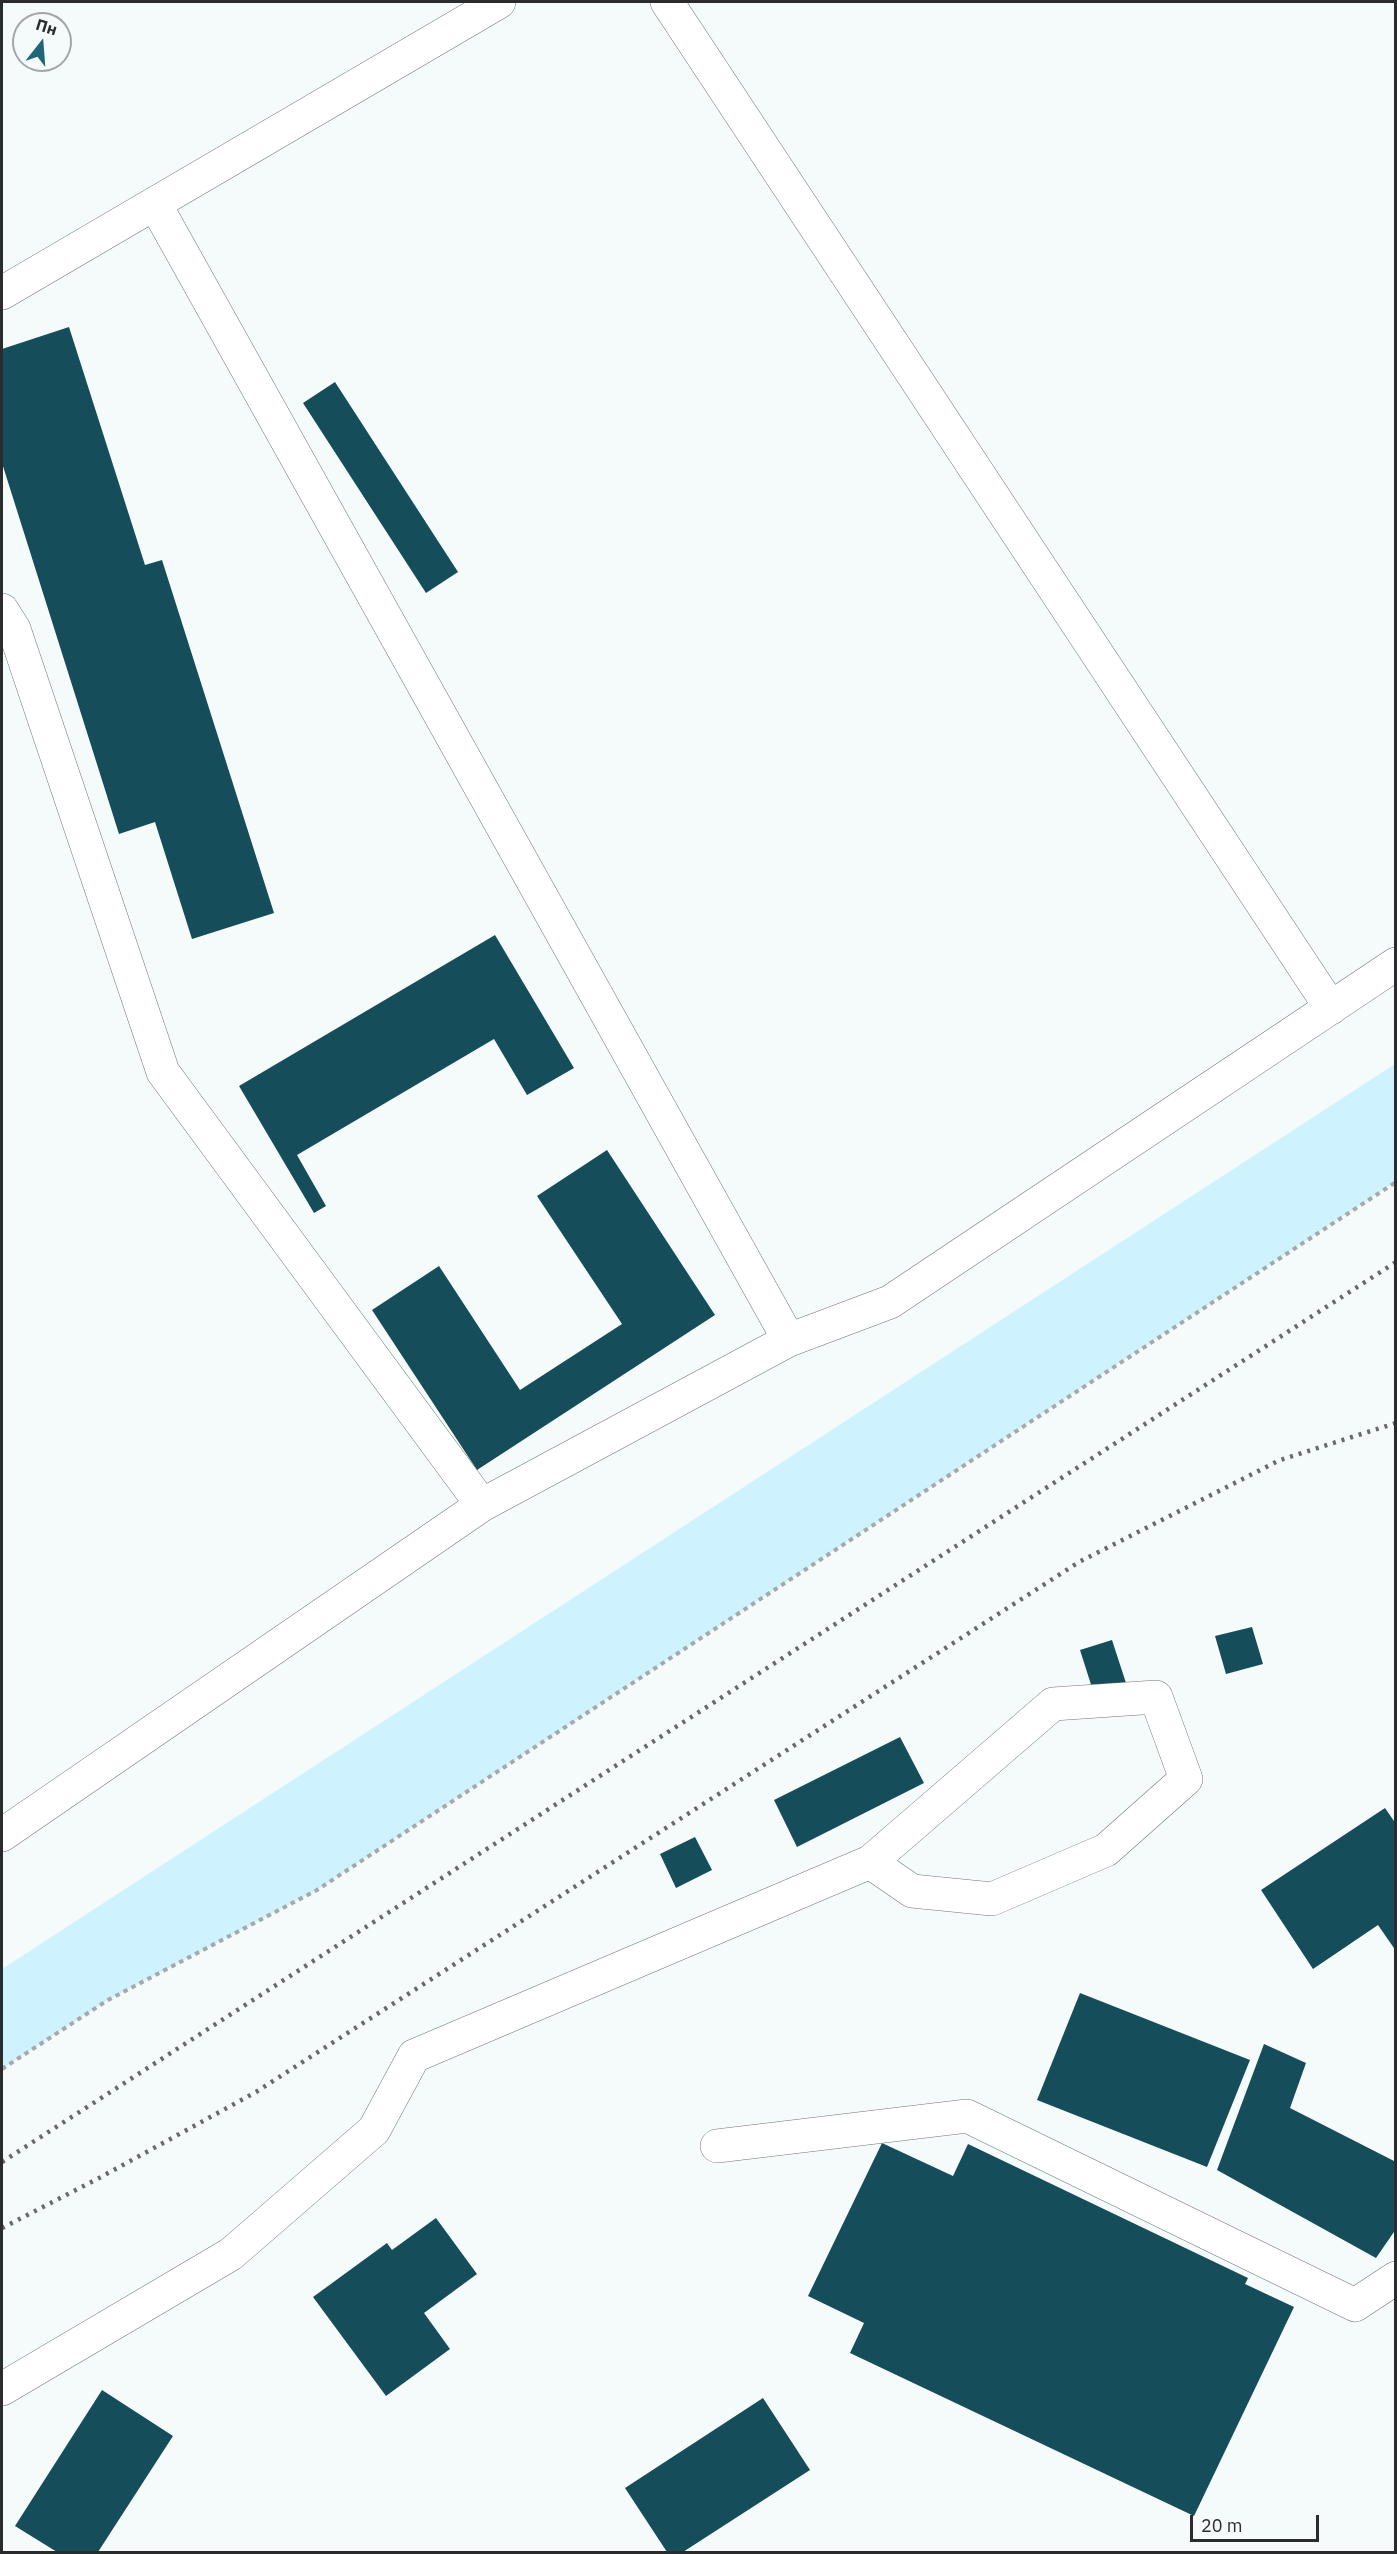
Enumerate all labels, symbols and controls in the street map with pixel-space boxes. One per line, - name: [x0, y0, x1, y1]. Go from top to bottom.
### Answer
- north arrow: [12, 12, 72, 72]
- text: Пн: [34, 14, 60, 39]
- scale bar: [1193, 2503, 1322, 2541]
- text: 20 m: [1201, 2514, 1243, 2537]

